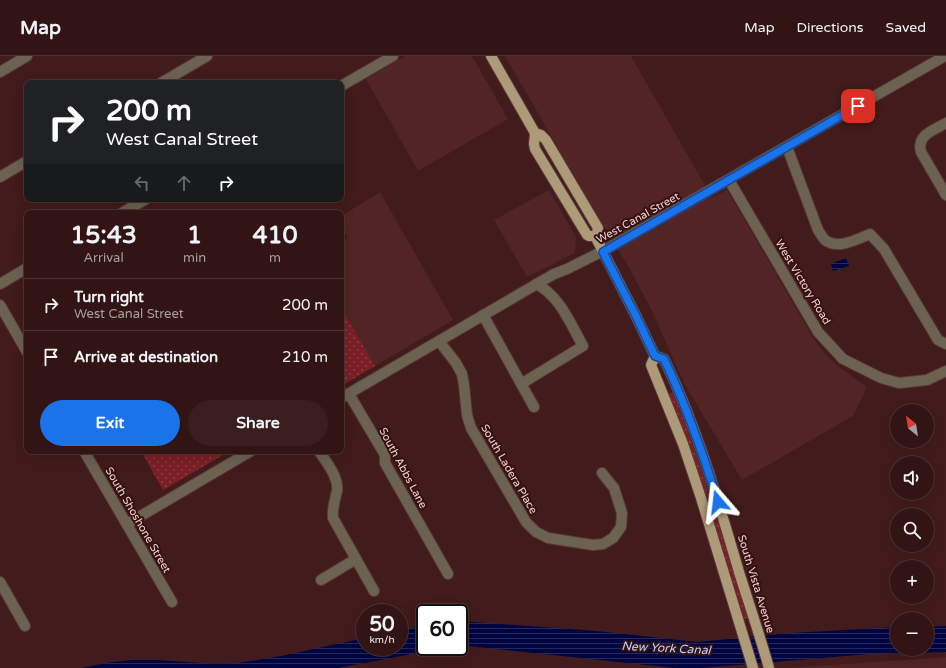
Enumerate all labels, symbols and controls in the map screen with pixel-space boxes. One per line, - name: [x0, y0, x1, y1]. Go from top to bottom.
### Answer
- text: Map: [20, 17, 61, 39]
- text: Map: [744, 19, 775, 36]
- text: Directions: [797, 19, 864, 36]
- text: Saved: [886, 19, 926, 36]
- pin: [841, 89, 875, 123]
- text: 200 m: [106, 94, 192, 128]
- icon: arrive: [847, 95, 869, 117]
- icon: right: [40, 96, 92, 148]
- text: West Canal Street: [106, 128, 258, 150]
- icon: left: [131, 172, 153, 194]
- icon: ahead: [173, 172, 195, 194]
- icon: right: [215, 172, 237, 194]
- street label: West Canal Street: [594, 190, 682, 246]
- text: 15:43: [70, 221, 137, 250]
- text: 1: [187, 221, 202, 250]
- text: 410: [252, 221, 298, 250]
- street label: West Victory Road: [773, 237, 834, 327]
- text: Arrival: [83, 250, 124, 266]
- text: min: [183, 250, 206, 266]
- text: m: [269, 250, 281, 266]
- text: Turn right: [74, 288, 144, 306]
- icon: right: [40, 294, 62, 316]
- text: 200 m: [282, 296, 328, 314]
- text: West Canal Street: [74, 306, 184, 322]
- icon: arrive: [40, 346, 62, 368]
- text: Arrive at destination: [74, 348, 218, 366]
- text: 210 m: [282, 348, 328, 366]
- button: Exit: [40, 400, 180, 446]
- button: Share: [188, 400, 328, 446]
- north arrow: [890, 404, 934, 448]
- map controls: [890, 404, 934, 656]
- street label: South Ladera Place: [478, 422, 540, 516]
- street label: South Abbs Lane: [376, 425, 430, 511]
- button: sound: [890, 456, 934, 500]
- street label: South Shoshone Street: [102, 465, 174, 575]
- position arrow: [697, 481, 739, 523]
- button: search: [890, 508, 934, 552]
- street label: South Vista Avenue: [735, 533, 777, 635]
- button: +: [890, 560, 934, 604]
- speed limit sign: 60: [416, 604, 468, 656]
- button: −: [890, 612, 934, 656]
- text: 50: [369, 613, 395, 637]
- text: km/h: [369, 634, 395, 646]
- water label: New York Canal: [621, 639, 713, 657]

